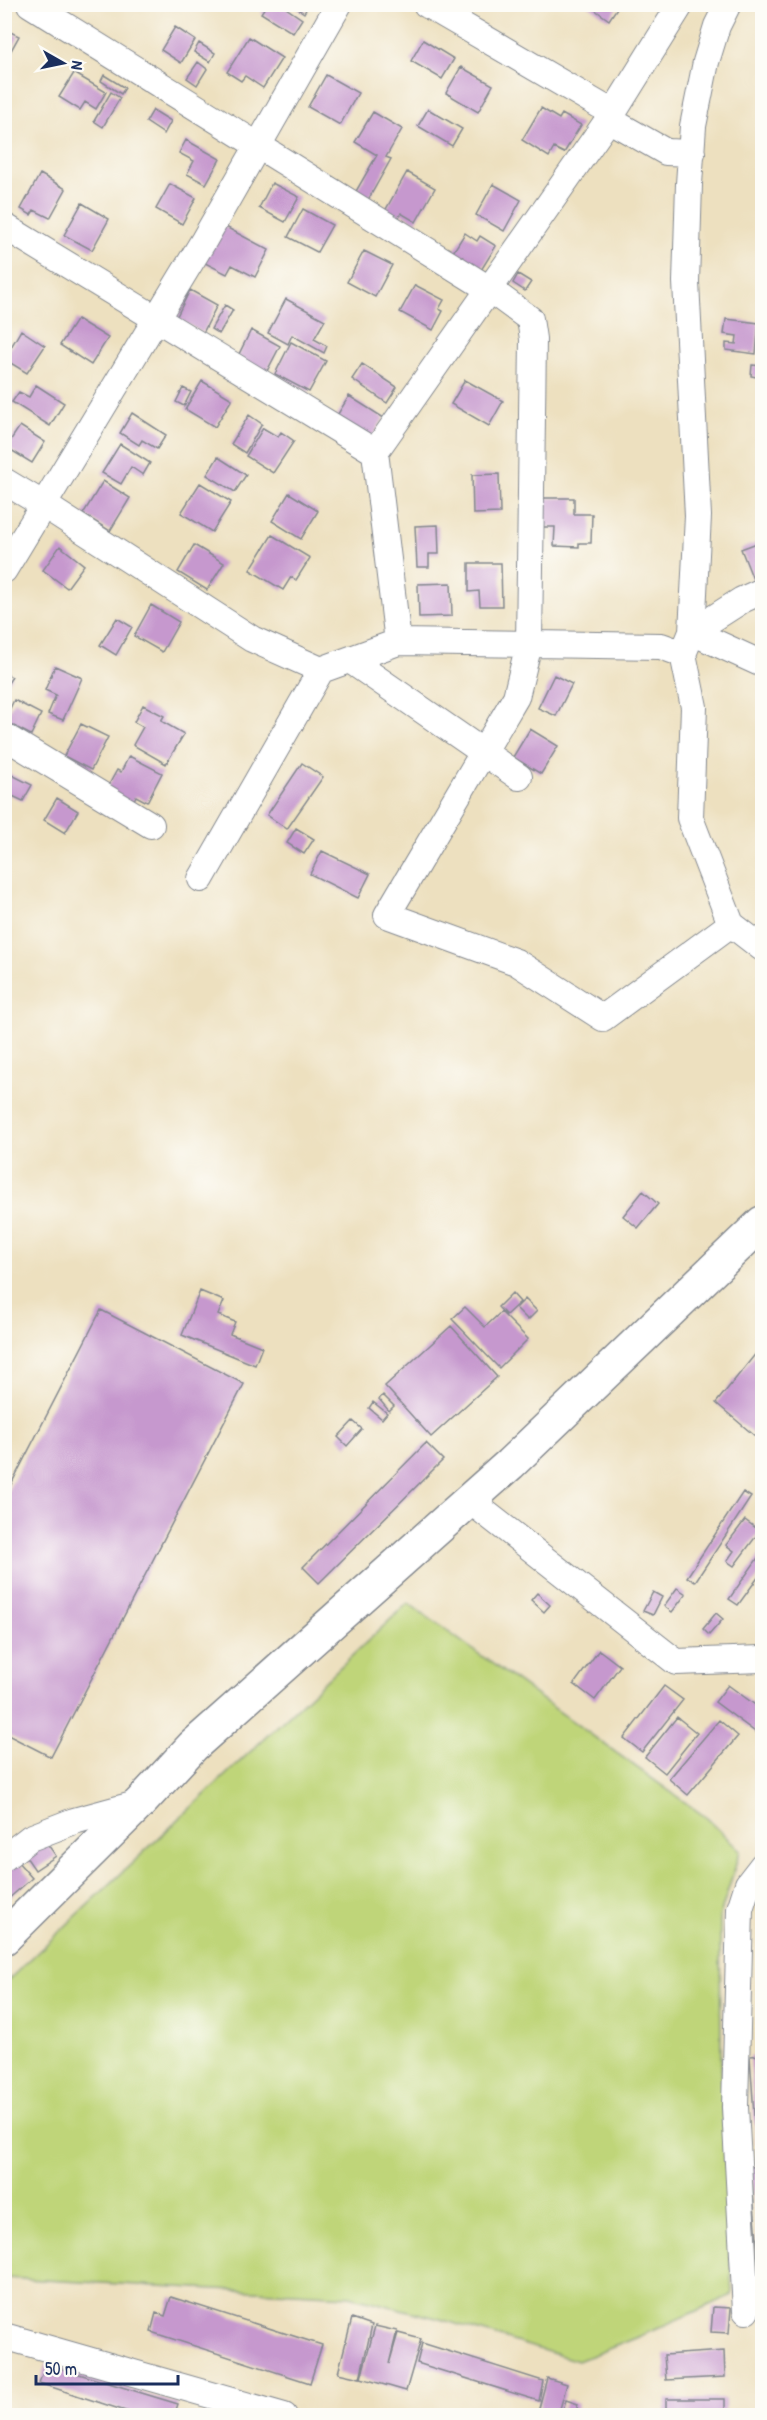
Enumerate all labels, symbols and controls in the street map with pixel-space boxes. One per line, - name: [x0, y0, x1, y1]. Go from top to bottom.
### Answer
- north arrow: [33, 33, 93, 93]
- text: N: [66, 59, 89, 72]
- scale bar: [36, 2348, 178, 2386]
- text: 50 m: [45, 2356, 77, 2381]

